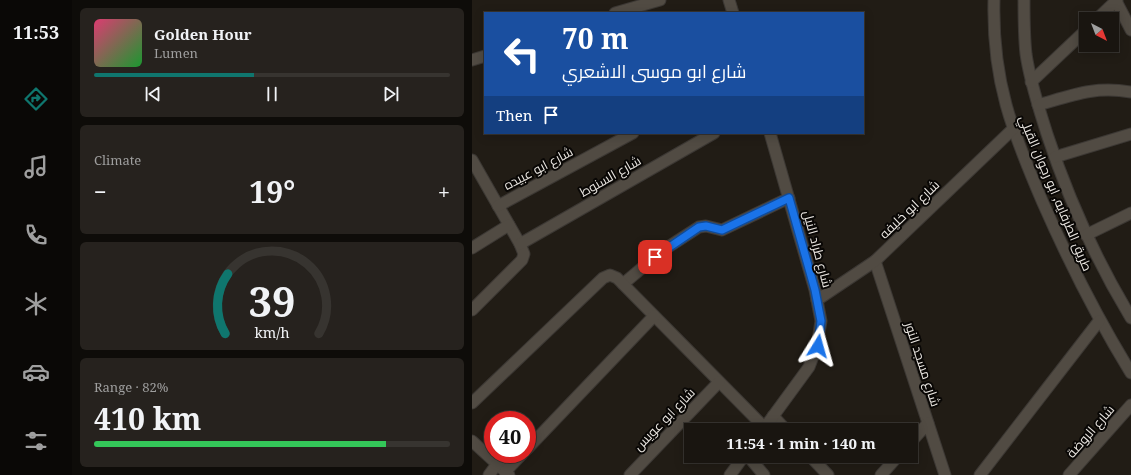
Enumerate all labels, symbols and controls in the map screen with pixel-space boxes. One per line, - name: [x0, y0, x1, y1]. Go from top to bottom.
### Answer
- north arrow: [1079, 12, 1119, 52]
- map controls: [1079, 12, 1119, 52]
- text: 70 m: [562, 19, 629, 57]
- text: 11:53: [13, 20, 59, 44]
- text: Golden Hour: [154, 24, 252, 44]
- icon: left: [496, 28, 548, 80]
- text: Lumen: [154, 44, 198, 62]
- text: شارع ابو موسى الاشعري: [562, 59, 746, 83]
- icon: previous: [142, 83, 164, 105]
- icon: pause: [261, 83, 283, 105]
- icon: next: [380, 83, 402, 105]
- icon: directions: [22, 85, 50, 113]
- icon: arrive: [540, 104, 562, 126]
- text: Then: [496, 105, 532, 125]
- street label: طريق الطرفايه, ابو رجوان القبلي: [1013, 112, 1097, 274]
- street label: شارع ابو عبيده: [500, 142, 576, 194]
- text: Climate: [94, 151, 141, 169]
- street label: شارع السنوط: [576, 151, 644, 201]
- icon: music: [22, 153, 50, 181]
- text: 19°: [249, 171, 295, 212]
- text: −: [94, 176, 107, 206]
- text: +: [438, 176, 450, 206]
- street label: شارع ابو خليفه: [875, 176, 943, 242]
- street label: شارع طراد النيل: [799, 208, 837, 290]
- icon: phone: [22, 221, 50, 249]
- pin: [638, 240, 672, 274]
- icon: arrive: [644, 246, 666, 268]
- text: 39: [248, 273, 296, 329]
- icon: climate: [22, 290, 50, 318]
- street label: شارع مسجد النور: [901, 318, 945, 409]
- text: km/h: [254, 322, 290, 341]
- position arrow: [797, 325, 839, 367]
- icon: car: [22, 358, 50, 386]
- text: Range · 82%: [94, 378, 168, 396]
- street label: شارع ابو عويس: [629, 383, 699, 455]
- text: 410 km: [94, 398, 201, 439]
- street label: شارع الروضة: [1062, 401, 1118, 461]
- speed limit sign: 40: [484, 411, 536, 463]
- icon: filters: [22, 427, 50, 455]
- text: 11:54 · 1 min · 140 m: [726, 433, 876, 453]

